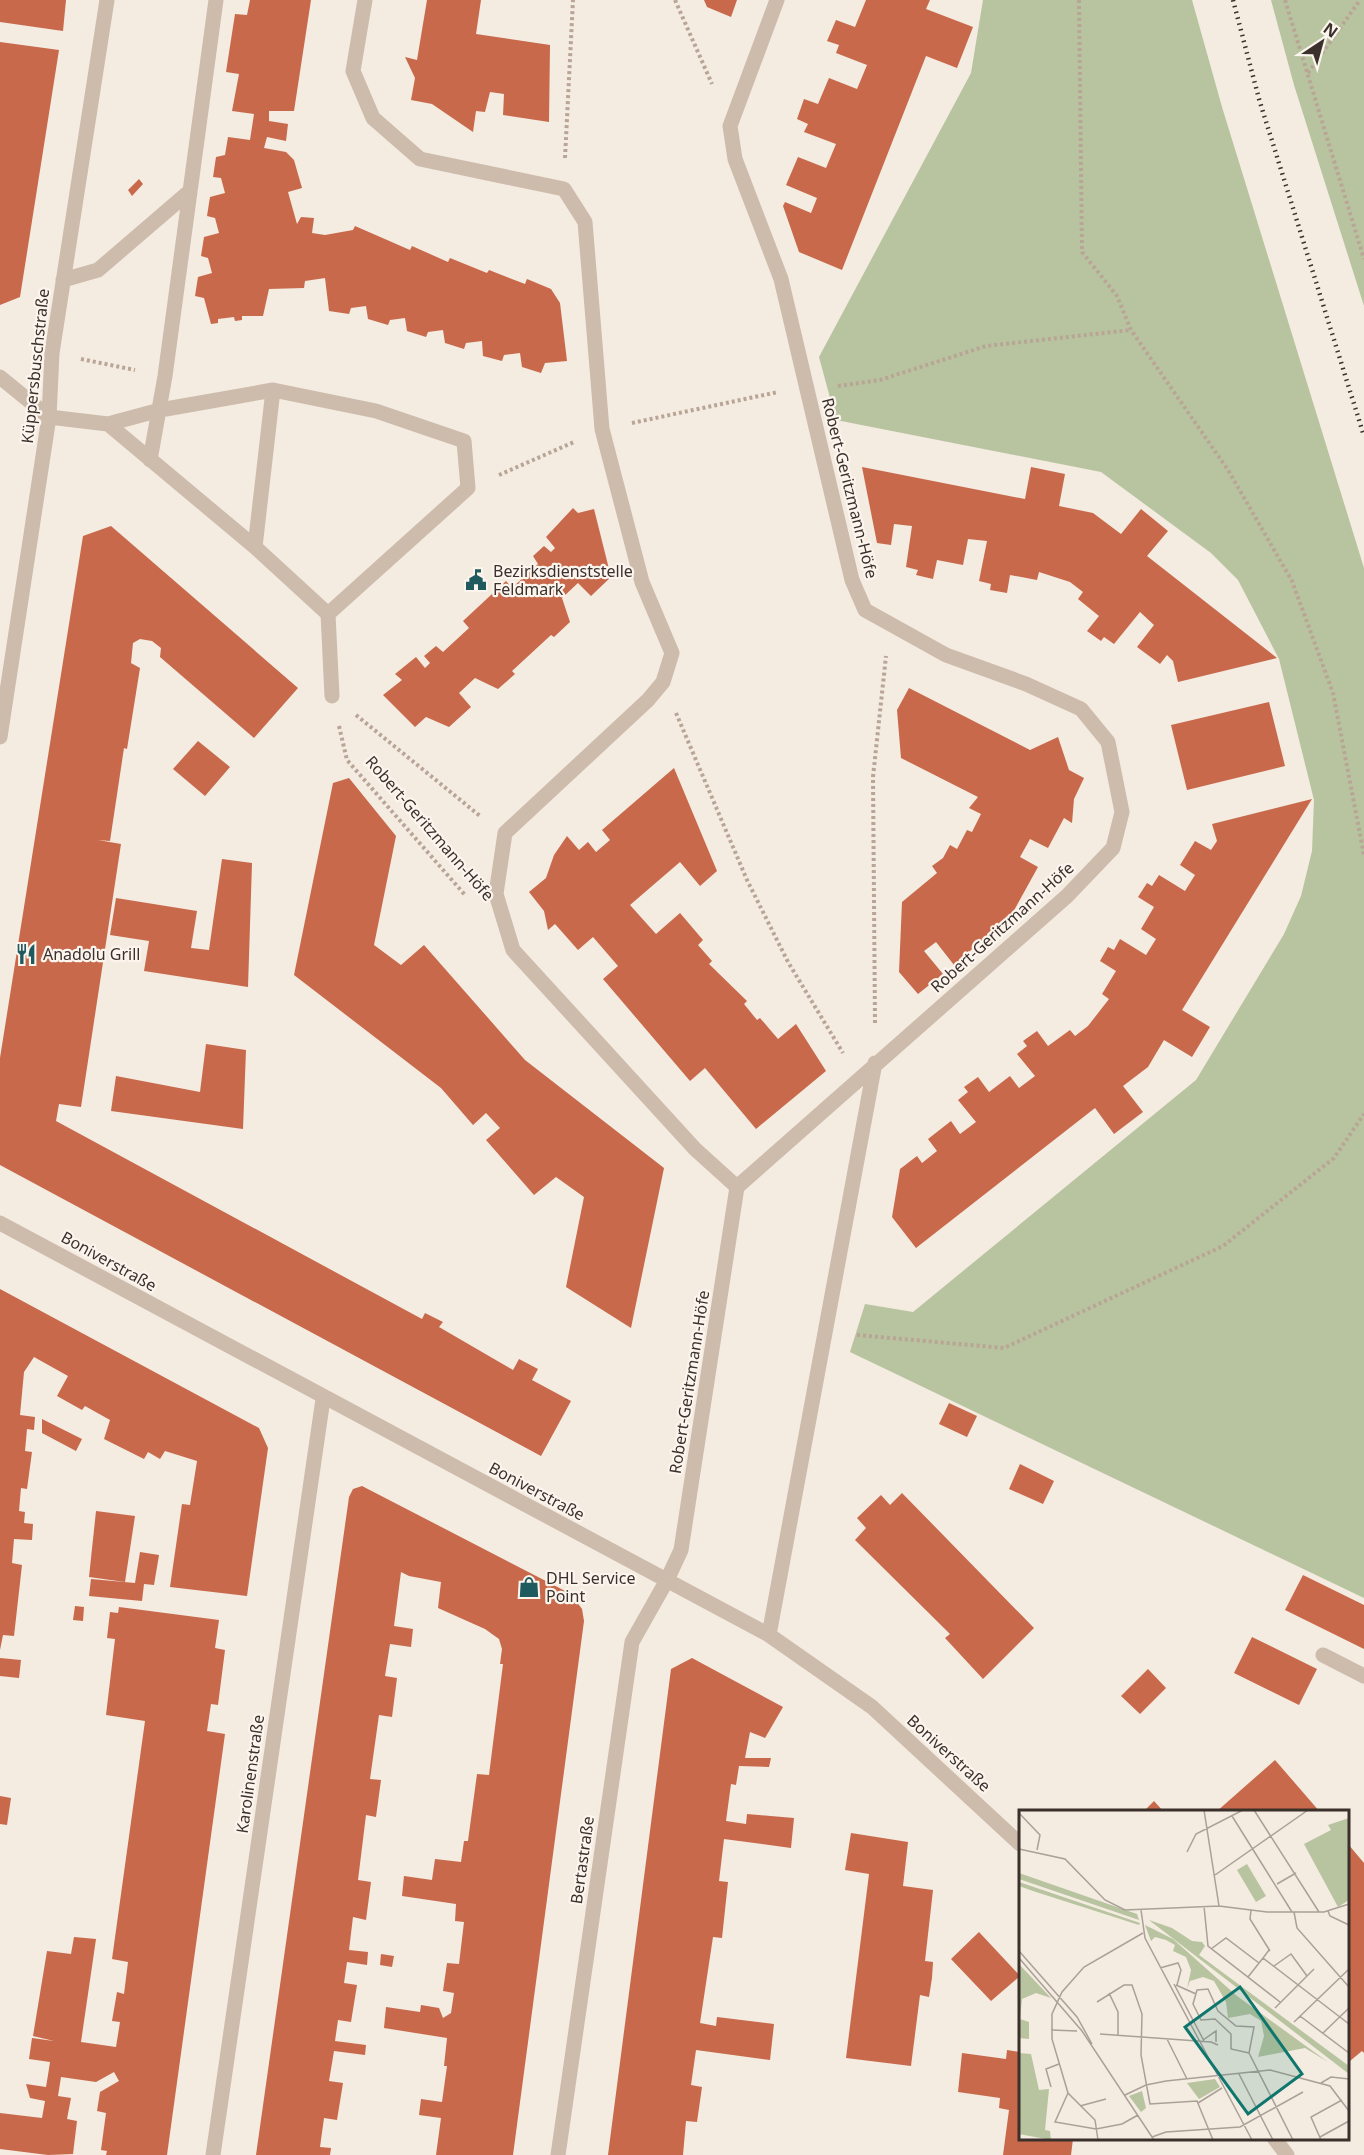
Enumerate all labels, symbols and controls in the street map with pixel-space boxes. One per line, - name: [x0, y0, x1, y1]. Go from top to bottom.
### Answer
- north arrow: [1292, 12, 1352, 72]
- text: N: [1319, 17, 1343, 43]
- street label: Küppersbuschstraße: [16, 287, 54, 445]
- street label: Robert-Geritzmann-Höfe: [817, 395, 883, 581]
- place label: Bezirksdienststelle Feldmark: [493, 560, 633, 600]
- public building icon: Bezirksdienststelle Feldmark: [464, 568, 488, 592]
- street label: Robert-Geritzmann-Höfe: [361, 751, 499, 905]
- street label: Robert-Geritzmann-Höfe: [926, 857, 1078, 997]
- restaurant icon: Anadolu Grill: [14, 942, 38, 966]
- place label: Anadolu Grill: [43, 943, 140, 965]
- street label: Boniverstraße: [57, 1226, 161, 1296]
- street label: Robert-Geritzmann-Höfe: [664, 1289, 714, 1475]
- street label: Boniverstraße: [485, 1456, 589, 1526]
- place label: DHL Service Point: [546, 1567, 635, 1607]
- shop icon: DHL Service Point: [517, 1575, 541, 1599]
- street label: Boniverstraße: [902, 1709, 996, 1797]
- street label: Karolinenstraße: [231, 1713, 269, 1835]
- inset map: [1019, 1810, 1349, 2140]
- street label: Bertastraße: [565, 1815, 599, 1905]

